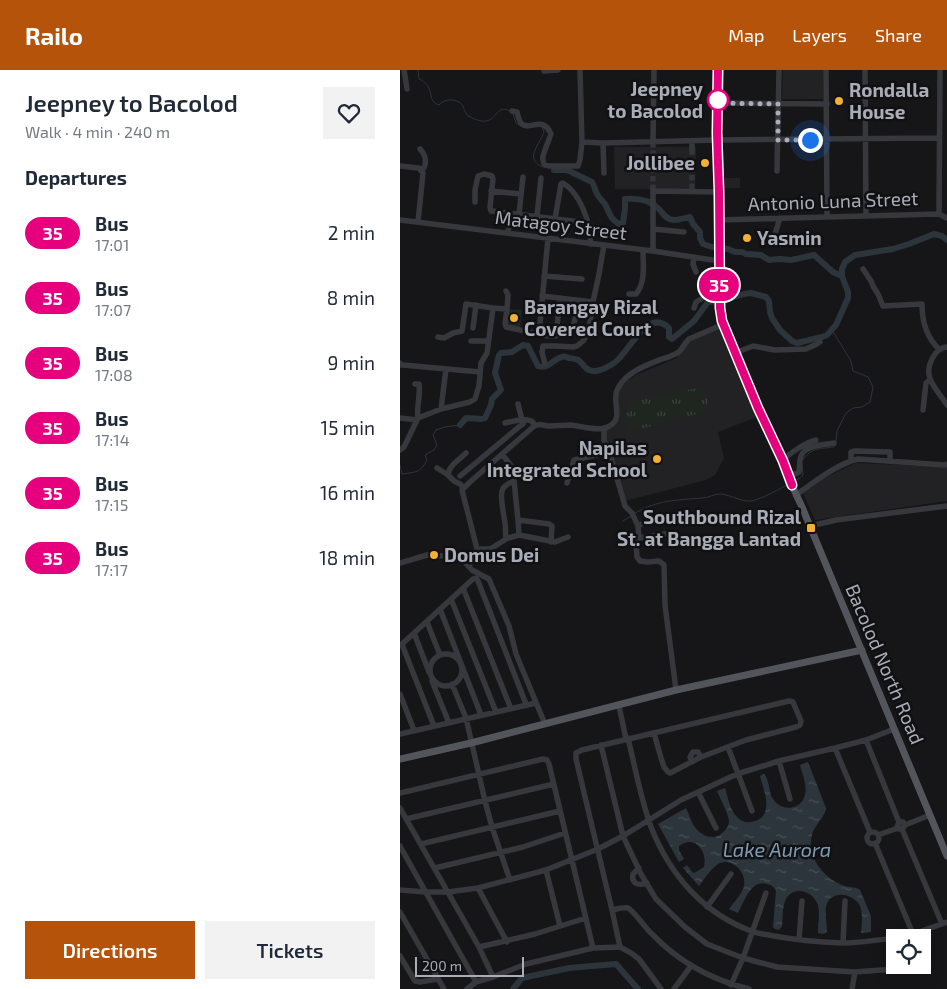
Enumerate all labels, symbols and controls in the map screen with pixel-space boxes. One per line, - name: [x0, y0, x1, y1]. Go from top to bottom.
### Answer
- text: Railo: [25, 21, 83, 50]
- text: Map: [728, 24, 764, 46]
- text: Layers: [792, 24, 847, 46]
- text: Share: [875, 24, 922, 46]
- place label: Jeepney to Bacolod: [607, 77, 703, 122]
- place label: Rondalla House: [849, 78, 929, 123]
- button: heart: [323, 87, 375, 139]
- text: Jeepney to Bacolod: [25, 88, 238, 117]
- marker: Jeepney to Bacolod: [707, 89, 729, 111]
- marker: Rondalla House: [833, 95, 845, 107]
- text: Walk · 4 min · 240 m: [25, 122, 170, 141]
- your location: [798, 128, 823, 153]
- place label: Jollibee: [626, 151, 695, 174]
- marker: Jollibee: [699, 157, 711, 169]
- text: Departures: [25, 166, 127, 189]
- street label: Antonio Luna Street: [747, 186, 919, 215]
- street label: Matagoy Street: [494, 205, 628, 244]
- text: Bus: [95, 212, 129, 235]
- text: 2 min: [328, 221, 375, 244]
- text: 35: [42, 222, 63, 244]
- place label: Yasmin: [757, 226, 822, 249]
- marker: Yasmin: [741, 232, 753, 244]
- text: 17:01: [95, 235, 129, 254]
- line badge: 35: [696, 269, 742, 301]
- text: 35: [709, 274, 729, 296]
- text: Bus: [95, 277, 129, 300]
- text: 8 min: [327, 286, 375, 309]
- text: 35: [42, 287, 63, 309]
- place label: Barangay Rizal Covered Court: [524, 295, 659, 340]
- text: 17:07: [95, 300, 131, 319]
- marker: Barangay Rizal Covered Court: [508, 312, 520, 324]
- text: Bus: [95, 342, 129, 365]
- text: 9 min: [327, 351, 375, 374]
- text: 35: [42, 352, 63, 374]
- text: 17:08: [95, 365, 133, 384]
- text: Bus: [95, 407, 129, 430]
- text: 15 min: [321, 416, 375, 439]
- text: 35: [42, 417, 63, 439]
- text: 17:14: [95, 430, 130, 449]
- place label: Napilas Integrated School: [487, 436, 648, 481]
- marker: Napilas Integrated School: [651, 453, 663, 465]
- text: Bus: [95, 472, 129, 495]
- text: 16 min: [320, 481, 375, 504]
- text: 35: [42, 482, 63, 504]
- text: 17:15: [95, 495, 128, 514]
- place label: Southbound Rizal St. at Bangga Lantad: [617, 505, 802, 550]
- marker: Southbound Rizal St. at Bangga Lantad: [805, 522, 817, 534]
- text: Bus: [95, 537, 129, 560]
- place label: Domus Dei: [444, 543, 539, 566]
- text: 18 min: [319, 546, 375, 569]
- text: 35: [42, 547, 63, 569]
- marker: Domus Dei: [428, 549, 440, 561]
- text: 17:17: [95, 560, 128, 579]
- street label: Bacolod North Road: [841, 580, 930, 747]
- water label: Lake Aurora: [723, 837, 831, 861]
- button: Directions: [25, 921, 195, 979]
- button: Tickets: [205, 921, 375, 979]
- map controls: [886, 929, 931, 974]
- button: locate: [886, 929, 931, 974]
- scale bar: [415, 954, 524, 977]
- text: 200 m: [422, 957, 462, 974]

